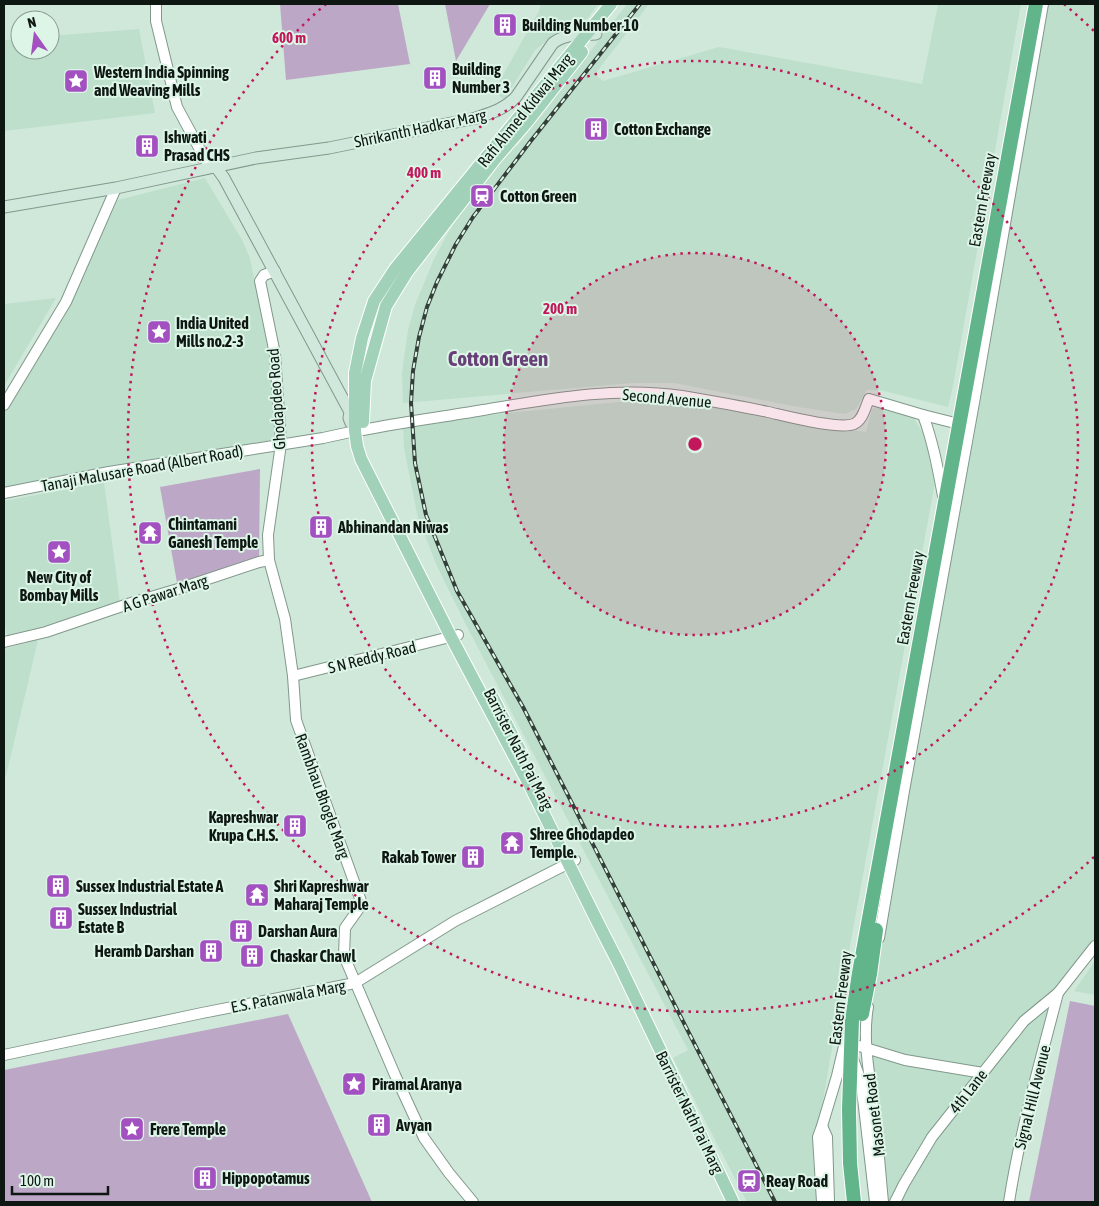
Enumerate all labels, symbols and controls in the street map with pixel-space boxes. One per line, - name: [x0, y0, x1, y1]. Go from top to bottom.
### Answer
- north arrow: [10, 10, 60, 60]
- building icon: Building Number 10: [492, 12, 518, 38]
- text: N: [26, 14, 38, 31]
- place label: Building Number 10: [522, 16, 639, 34]
- text: 600 m: [272, 29, 306, 46]
- street label: Rafi Ahmed Kidwai Marg: [474, 49, 577, 171]
- place label: Building Number 3: [452, 60, 510, 96]
- place label: Western India Spinning and Weaving Mills: [93, 63, 229, 99]
- building icon: Building Number 3: [422, 65, 448, 91]
- place icon: Western India Spinning and Weaving Mills: [63, 68, 89, 94]
- street label: Shrikanth Hadkar Marg: [352, 105, 488, 152]
- building icon: Cotton Exchange: [583, 116, 609, 142]
- place label: Cotton Exchange: [614, 120, 711, 138]
- place label: Ishwati Prasad CHS: [164, 128, 230, 164]
- building icon: Ishwati Prasad CHS: [134, 133, 160, 159]
- street label: Eastern Freeway: [965, 151, 1000, 248]
- text: 400 m: [406, 164, 441, 181]
- station icon: Cotton Green: [469, 183, 495, 209]
- place label: Cotton Green: [500, 187, 577, 205]
- text: 200 m: [543, 300, 577, 317]
- place label: India United Mills no.2-3: [176, 314, 249, 350]
- place icon: India United Mills no.2-3: [146, 319, 172, 345]
- district label: Cotton Green: [448, 346, 548, 370]
- street label: Ghodapdeo Road: [263, 348, 290, 450]
- street label: Second Avenue: [622, 385, 712, 411]
- centre of rings: [686, 435, 704, 453]
- street label: Tanaji Malusare Road (Albert Road): [40, 441, 245, 496]
- building icon: Abhinandan Niwas: [308, 514, 334, 540]
- place label: Chintamani Ganesh Temple: [168, 515, 258, 551]
- place label: Abhinandan Niwas: [337, 518, 449, 536]
- temple icon: Chintamani Ganesh Temple: [137, 520, 163, 546]
- place icon: New City of Bombay Mills: [46, 539, 72, 565]
- street label: Eastern Freeway: [893, 549, 928, 646]
- place label: New City of Bombay Mills: [20, 568, 99, 604]
- street label: A G Pawar Marg: [120, 571, 210, 616]
- street label: S N Reddy Road: [326, 637, 418, 678]
- street label: Barrister Nath Pai Marg: [480, 685, 557, 813]
- street label: Rambhau Bhogle Marg: [291, 731, 354, 862]
- place label: Kapreshwar Krupa C.H.S.: [209, 808, 278, 844]
- building icon: Kapreshwar Krupa C.H.S.: [282, 813, 308, 839]
- place label: Shree Ghodapdeo Temple.: [530, 825, 635, 861]
- temple icon: Shree Ghodapdeo Temple.: [499, 830, 525, 856]
- building icon: Rakab Tower: [460, 844, 486, 870]
- place label: Rakab Tower: [382, 848, 456, 866]
- building icon: Sussex Industrial Estate A: [45, 873, 71, 899]
- place label: Sussex Industrial Estate A: [76, 877, 224, 895]
- place label: Shri Kapreshwar Maharaj Temple: [274, 877, 369, 913]
- temple icon: Shri Kapreshwar Maharaj Temple: [244, 882, 270, 908]
- place label: Sussex Industrial Estate B: [78, 900, 178, 936]
- building icon: Sussex Industrial Estate B: [48, 905, 74, 931]
- building icon: Darshan Aura: [228, 918, 254, 944]
- place label: Darshan Aura: [258, 922, 337, 940]
- building icon: Heramb Darshan: [198, 938, 224, 964]
- place label: Heramb Darshan: [95, 942, 194, 960]
- building icon: Chaskar Chawl: [239, 943, 265, 969]
- place label: Chaskar Chawl: [270, 947, 356, 965]
- street label: Eastern Freeway: [825, 949, 856, 1046]
- street label: E.S. Patanwala Marg: [229, 976, 347, 1017]
- street label: Signal Hill Avenue: [1010, 1043, 1055, 1151]
- street label: Barrister Nath Pai Marg: [652, 1048, 728, 1177]
- street label: 4th Lane: [945, 1065, 991, 1117]
- place icon: Piramal Aranya: [341, 1071, 367, 1097]
- street label: Masonet Road: [860, 1072, 888, 1158]
- place label: Piramal Aranya: [372, 1075, 462, 1093]
- building icon: Avyan: [366, 1112, 392, 1138]
- place icon: Frere Temple: [119, 1116, 145, 1142]
- place label: Avyan: [395, 1116, 432, 1134]
- place label: Frere Temple: [150, 1120, 226, 1138]
- scale bar: [12, 1164, 109, 1196]
- building icon: Hippopotamus: [192, 1165, 218, 1191]
- station icon: Reay Road: [736, 1168, 762, 1194]
- place label: Hippopotamus: [222, 1169, 310, 1187]
- text: 100 m: [20, 1172, 54, 1189]
- place label: Reay Road: [766, 1172, 828, 1190]

